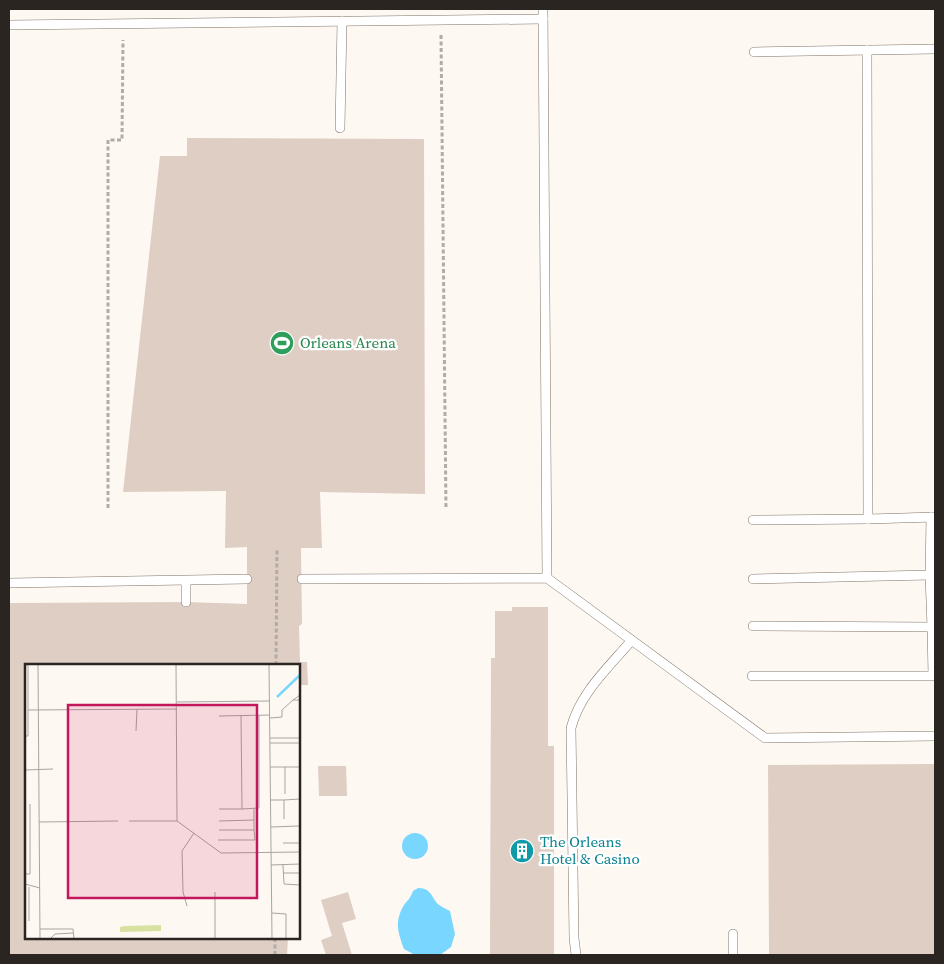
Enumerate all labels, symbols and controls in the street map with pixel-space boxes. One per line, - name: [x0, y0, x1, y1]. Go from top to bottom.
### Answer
- sports icon: Orleans Arena: [269, 330, 295, 356]
- place label: Orleans Arena: [300, 332, 396, 353]
- inset map: [25, 664, 300, 939]
- place label: The Orleans Hotel & Casino: [540, 831, 640, 869]
- building icon: The Orleans Hotel & Casino: [509, 838, 535, 864]

